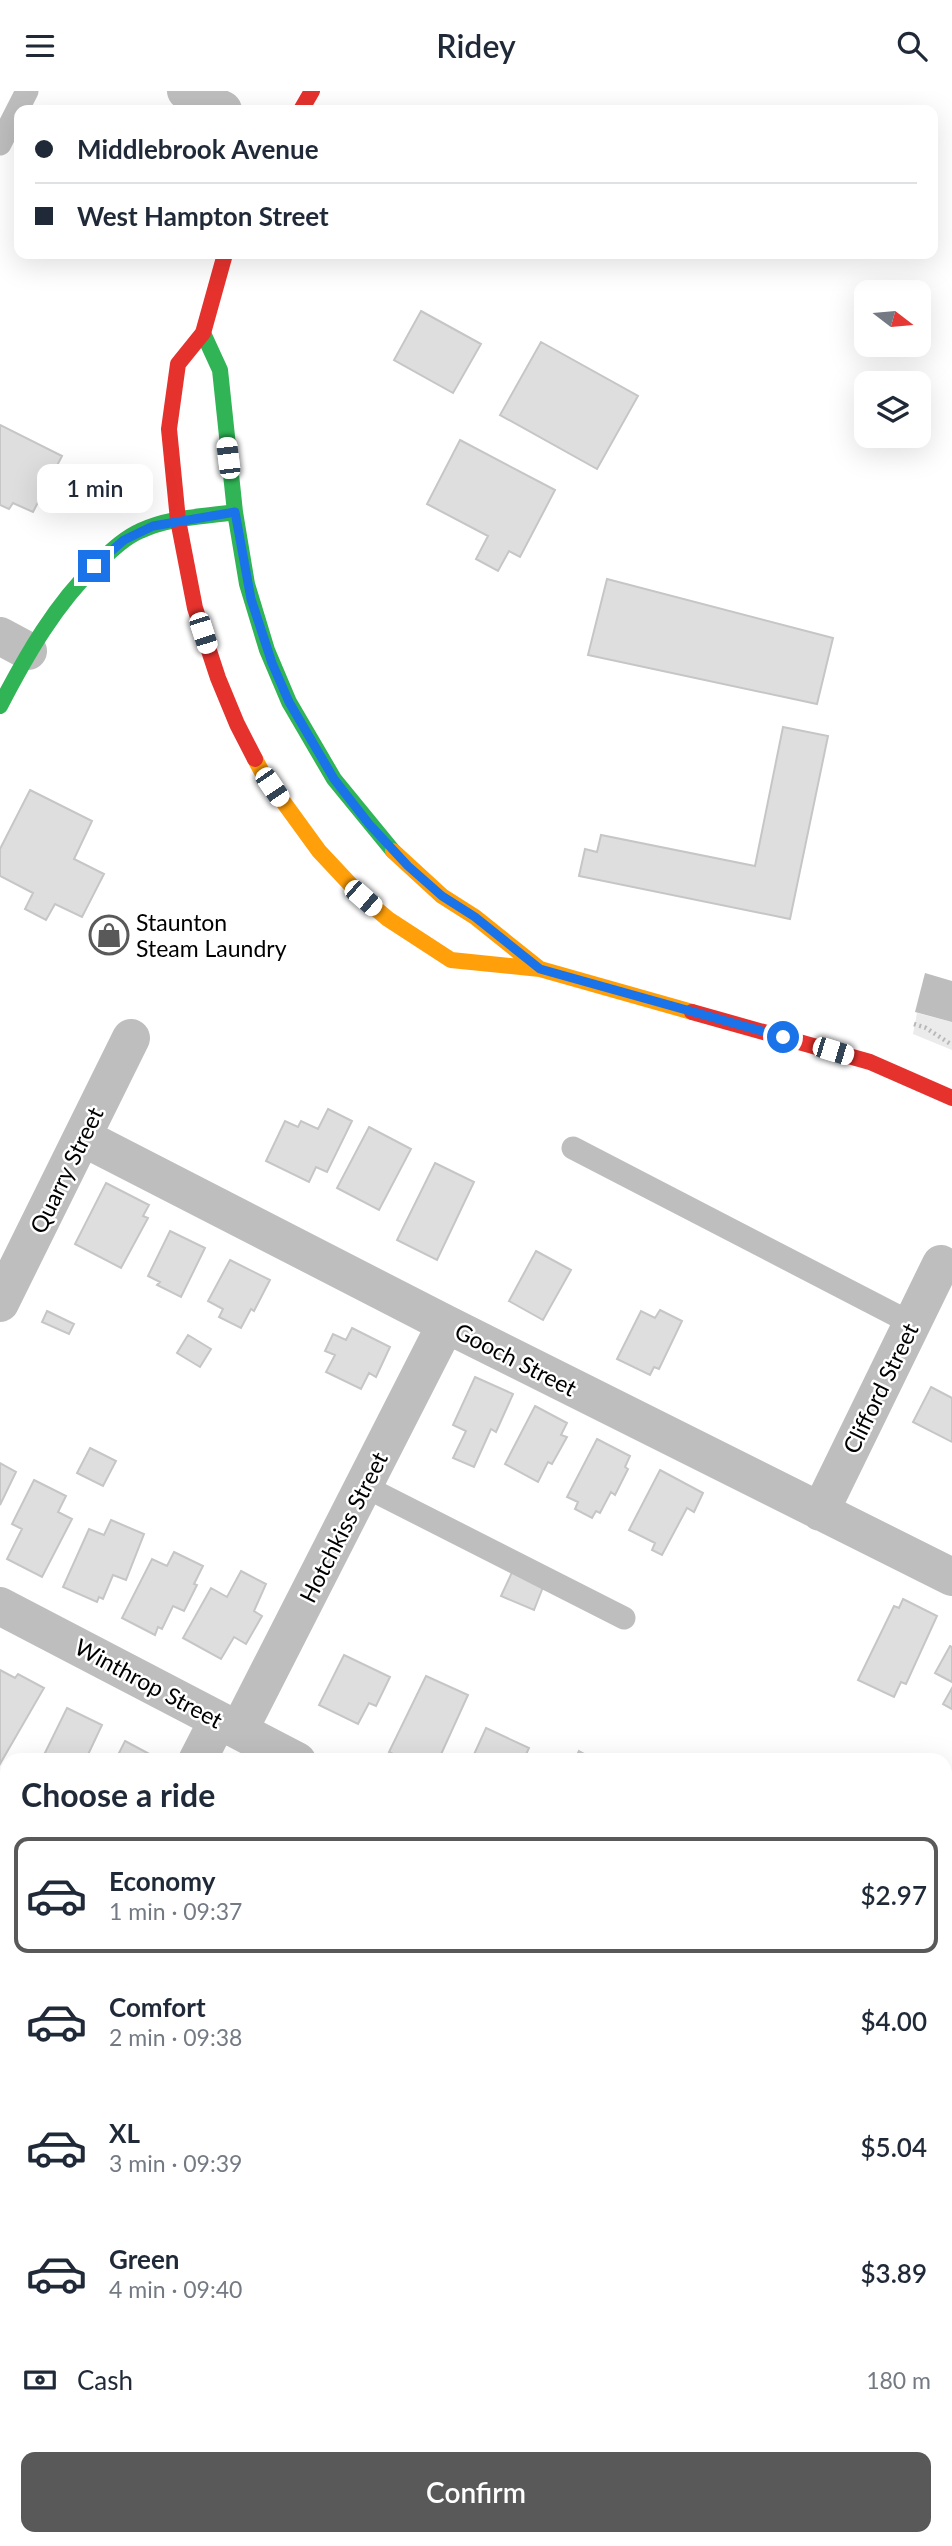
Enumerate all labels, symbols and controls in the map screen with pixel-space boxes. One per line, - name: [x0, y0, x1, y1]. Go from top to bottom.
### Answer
- text: Ridey: [436, 26, 516, 65]
- icon: menu: [21, 27, 59, 65]
- icon: search: [893, 27, 931, 65]
- text: Middlebrook Avenue: [77, 133, 319, 165]
- text: West Hampton Street: [77, 200, 329, 232]
- north arrow: [854, 280, 931, 357]
- map controls: [854, 280, 931, 448]
- button: layers: [854, 371, 931, 448]
- car: [216, 436, 241, 480]
- callout: 1 min: [36, 465, 152, 513]
- text: 1 min: [67, 474, 123, 502]
- route end: [78, 550, 110, 582]
- car: [187, 610, 220, 656]
- car: [252, 764, 293, 810]
- car: [341, 876, 386, 920]
- place label: Staunton Steam Laundry: [136, 908, 287, 962]
- shop icon: Staunton Steam Laundry: [88, 914, 130, 956]
- route start: [767, 1021, 799, 1053]
- car: [810, 1035, 857, 1067]
- street label: Quarry Street: [23, 1102, 109, 1238]
- street label: Gooch Street: [450, 1316, 582, 1402]
- street label: Clifford Street: [836, 1318, 924, 1458]
- street label: Hotchkiss Street: [293, 1446, 393, 1607]
- street label: Winthrop Street: [70, 1632, 228, 1734]
- text: Choose a ride: [21, 1775, 215, 1814]
- icon: car: [25, 1864, 88, 1927]
- text: Economy: [109, 1865, 215, 1897]
- text: $2.97: [861, 1879, 927, 1911]
- text: 1 min · 09:37: [109, 1897, 242, 1925]
- icon: car: [25, 1990, 88, 2053]
- text: Comfort: [109, 1991, 206, 2023]
- text: $4.00: [861, 2005, 927, 2037]
- text: 2 min · 09:38: [109, 2023, 242, 2051]
- icon: car: [25, 2116, 88, 2179]
- text: XL: [109, 2117, 140, 2149]
- text: $5.04: [861, 2131, 927, 2163]
- text: 3 min · 09:39: [109, 2149, 242, 2177]
- icon: car: [25, 2242, 88, 2305]
- text: Green: [109, 2243, 179, 2275]
- text: $3.89: [861, 2257, 927, 2289]
- text: 4 min · 09:40: [109, 2275, 242, 2303]
- icon: cash: [21, 2361, 59, 2399]
- text: Cash: [77, 2364, 133, 2396]
- text: 180 m: [866, 2366, 931, 2394]
- button: Confirm: [21, 2452, 931, 2532]

